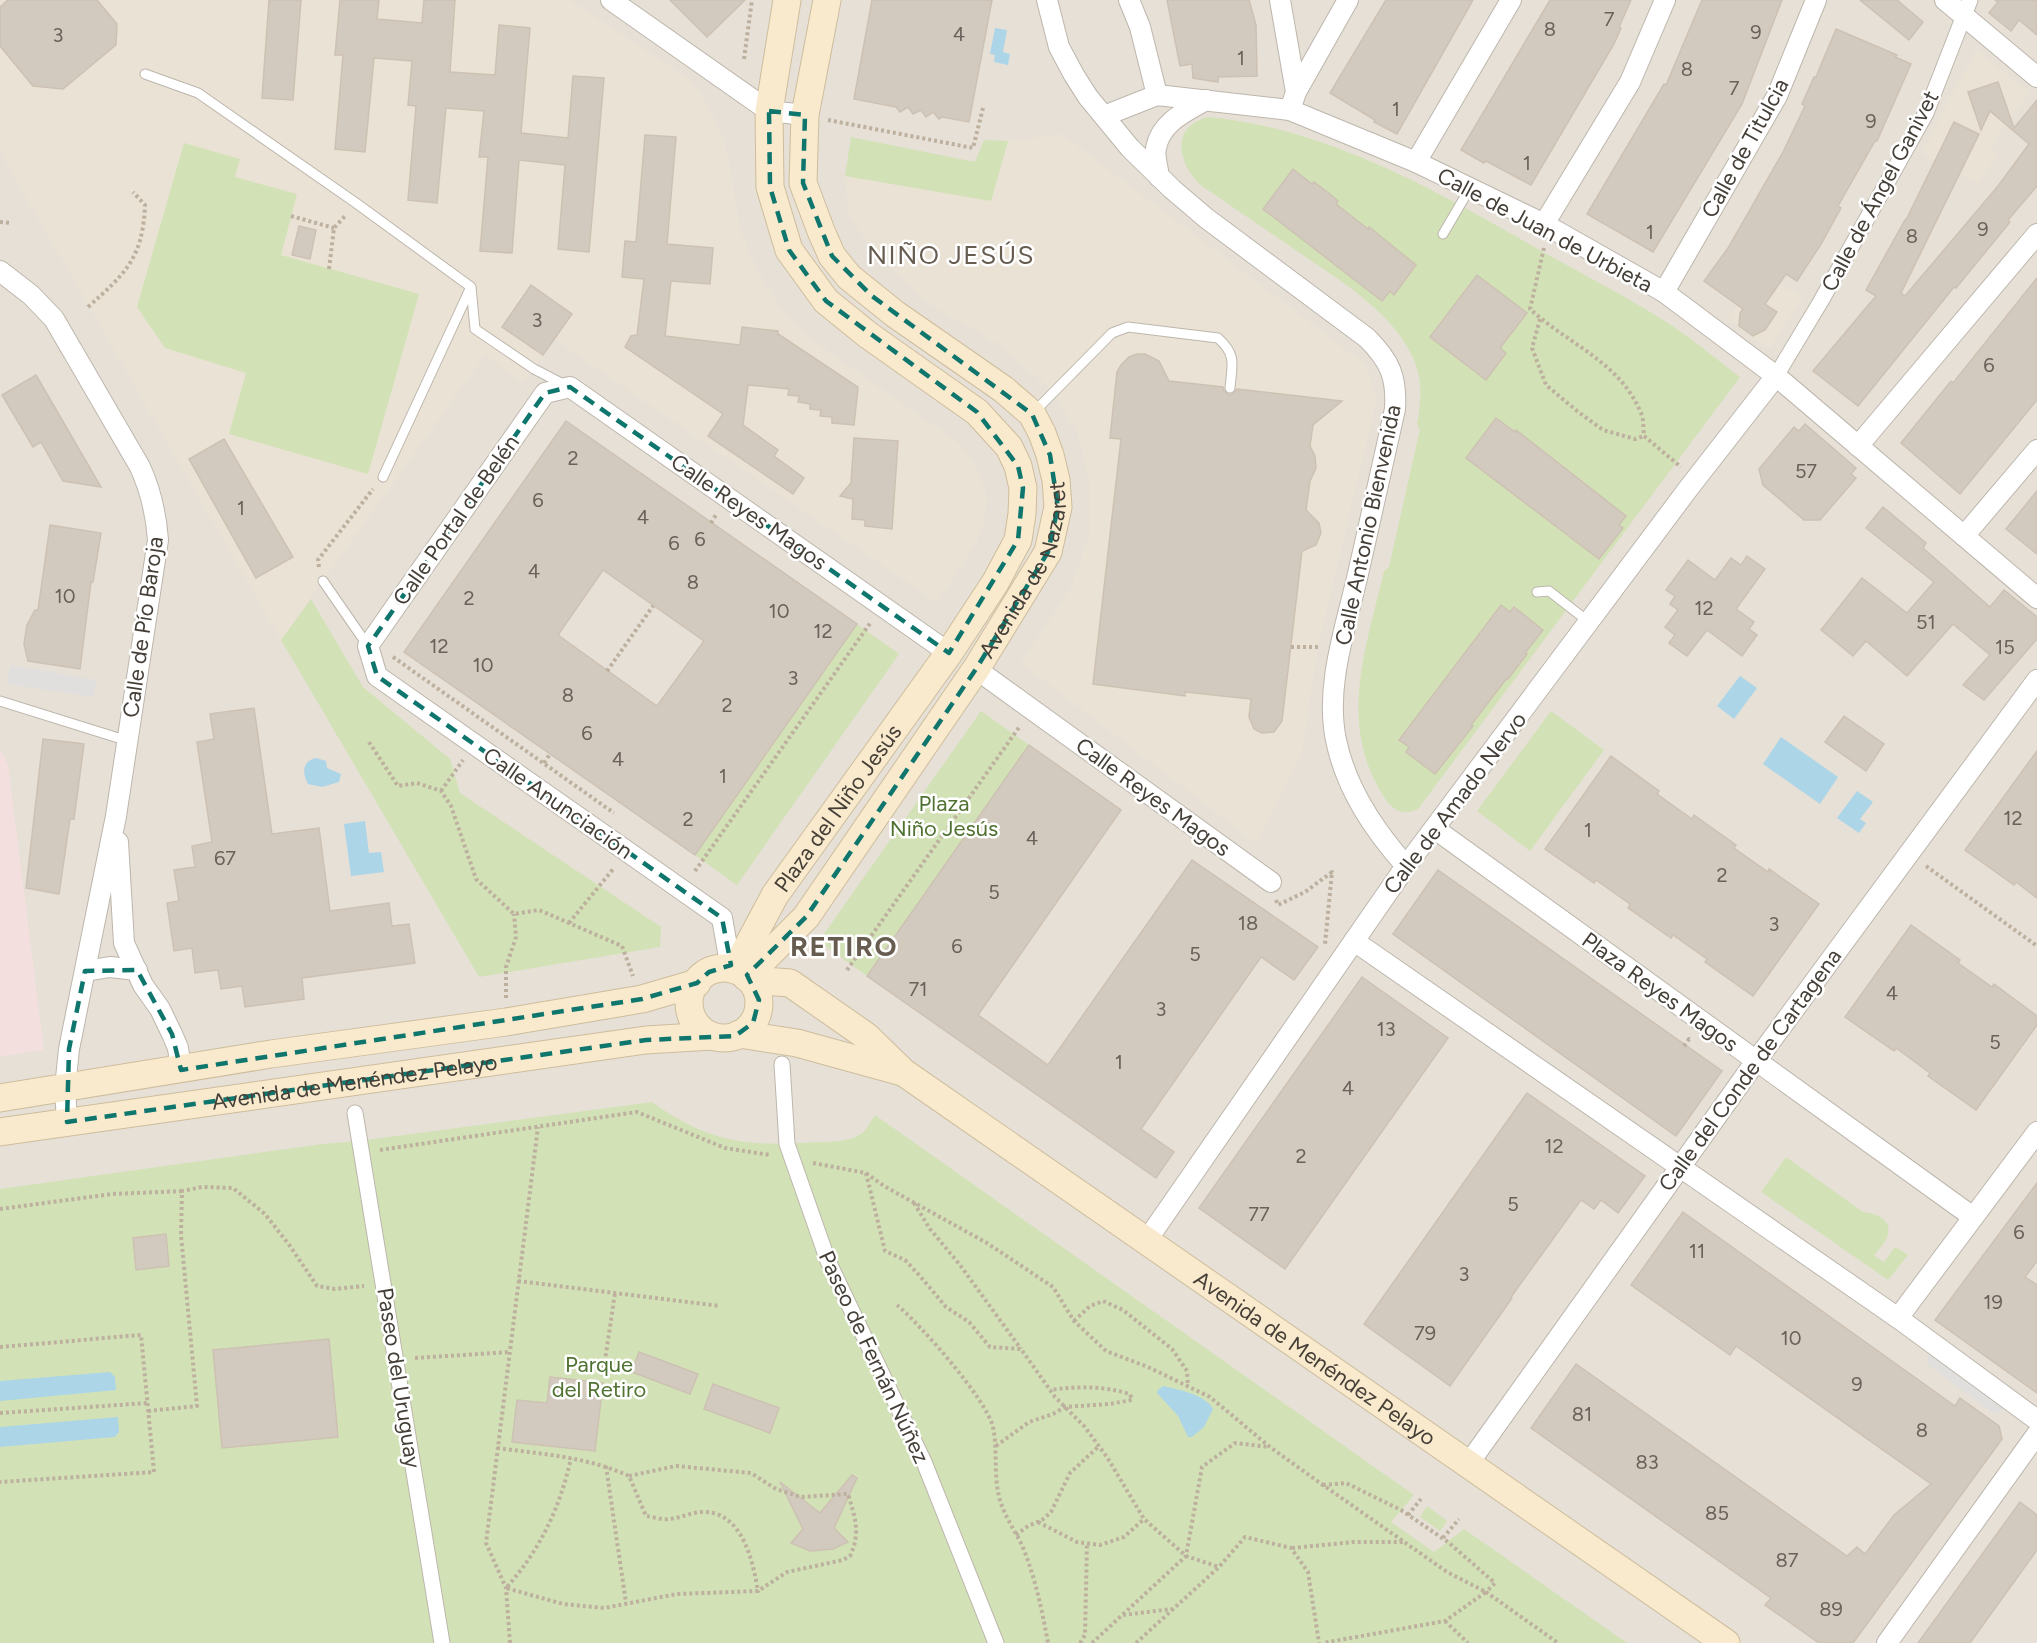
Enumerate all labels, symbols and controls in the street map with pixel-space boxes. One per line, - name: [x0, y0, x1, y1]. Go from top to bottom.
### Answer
- house number: 7: [1604, 7, 1615, 31]
- house number: 8: [1544, 17, 1556, 41]
- house number: 9: [1750, 20, 1762, 44]
- house number: 4: [953, 22, 965, 46]
- house number: 3: [53, 23, 63, 47]
- house number: 1: [1237, 46, 1245, 70]
- house number: 8: [1681, 57, 1693, 81]
- street label: Calle de Titulcia: [1696, 73, 1794, 223]
- house number: 7: [1729, 76, 1740, 100]
- street label: Calle de Ángel Ganivet: [1816, 86, 1944, 296]
- house number: 1: [1392, 97, 1400, 121]
- house number: 9: [1865, 109, 1877, 133]
- house number: 1: [1523, 151, 1531, 175]
- street label: Calle de Juan de Urbieta: [1433, 162, 1657, 298]
- house number: 9: [1977, 217, 1989, 241]
- house number: 1: [1646, 220, 1654, 244]
- house number: 8: [1906, 224, 1918, 248]
- district label: NIÑO JESÚS: [867, 239, 1035, 271]
- house number: 3: [532, 308, 542, 332]
- house number: 6: [1983, 353, 1995, 377]
- street label: Calle Antonio Bienvenida: [1329, 402, 1407, 648]
- street label: Calle Portal de Belén: [387, 430, 525, 610]
- house number: 2: [567, 446, 579, 470]
- street label: Calle Reyes Magos: [666, 448, 832, 576]
- house number: 57: [1795, 459, 1817, 483]
- street label: Avenida de Nazaret: [973, 480, 1072, 663]
- house number: 6: [532, 488, 544, 512]
- house number: 1: [237, 496, 245, 520]
- house number: 4: [637, 505, 649, 529]
- house number: 6: [694, 527, 706, 551]
- house number: 6: [668, 531, 680, 555]
- street label: Calle de Pío Baroja: [117, 535, 169, 719]
- house number: 4: [528, 559, 540, 583]
- house number: 8: [687, 570, 699, 594]
- house number: 10: [54, 584, 76, 608]
- house number: 2: [463, 586, 475, 610]
- house number: 12: [1694, 596, 1714, 620]
- house number: 10: [768, 599, 790, 623]
- house number: 51: [1916, 610, 1936, 634]
- house number: 12: [813, 619, 833, 643]
- house number: 12: [429, 634, 449, 658]
- house number: 15: [1995, 635, 2015, 659]
- house number: 10: [472, 653, 494, 677]
- house number: 3: [788, 666, 798, 690]
- house number: 8: [562, 683, 574, 707]
- house number: 2: [721, 693, 733, 717]
- street label: Calle de Amado Nervo: [1378, 707, 1532, 899]
- street label: Plaza del Niño Jesús: [768, 719, 907, 897]
- house number: 6: [581, 721, 593, 745]
- street label: Calle Reyes Magos: [1070, 732, 1236, 862]
- street label: Calle Anunciación: [478, 741, 638, 865]
- house number: 4: [612, 747, 624, 771]
- house number: 1: [719, 764, 727, 788]
- park label: Plaza Niño Jesús: [890, 790, 998, 842]
- house number: 12: [2003, 806, 2023, 830]
- house number: 2: [682, 807, 694, 831]
- house number: 1: [1584, 818, 1592, 842]
- house number: 4: [1026, 826, 1038, 850]
- house number: 67: [214, 846, 236, 870]
- house number: 2: [1716, 863, 1728, 887]
- house number: 5: [988, 880, 1000, 904]
- house number: 18: [1238, 911, 1258, 935]
- house number: 3: [1769, 912, 1779, 936]
- street label: Plaza Reyes Magos: [1577, 926, 1743, 1058]
- district label: RETIRO: [790, 929, 898, 963]
- house number: 6: [951, 934, 963, 958]
- house number: 5: [1189, 942, 1201, 966]
- street label: Calle del Conde de Cartagena: [1653, 943, 1847, 1197]
- house number: 71: [909, 977, 928, 1001]
- house number: 4: [1886, 981, 1898, 1005]
- house number: 3: [1156, 997, 1166, 1021]
- house number: 13: [1376, 1017, 1396, 1041]
- house number: 5: [1989, 1030, 2001, 1054]
- street label: Avenida de Menéndez Pelayo: [210, 1048, 499, 1115]
- house number: 1: [1115, 1050, 1123, 1074]
- house number: 4: [1342, 1076, 1354, 1100]
- house number: 12: [1544, 1134, 1564, 1158]
- house number: 2: [1295, 1144, 1307, 1168]
- house number: 5: [1507, 1192, 1519, 1216]
- house number: 77: [1248, 1202, 1270, 1226]
- house number: 6: [2013, 1220, 2025, 1244]
- house number: 11: [1689, 1239, 1705, 1263]
- street label: Paseo de Fernán Núñez: [813, 1246, 935, 1468]
- house number: 3: [1459, 1262, 1469, 1286]
- street label: Avenida de Menéndez Pelayo: [1189, 1265, 1441, 1451]
- street label: Paseo del Uruguay: [371, 1286, 427, 1471]
- house number: 19: [1983, 1290, 2003, 1314]
- house number: 79: [1414, 1321, 1436, 1345]
- house number: 10: [1780, 1326, 1802, 1350]
- park label: Parque del Retiro: [552, 1351, 646, 1403]
- house number: 9: [1851, 1372, 1863, 1396]
- house number: 81: [1572, 1402, 1592, 1426]
- house number: 8: [1916, 1418, 1928, 1442]
- house number: 83: [1635, 1450, 1659, 1474]
- house number: 85: [1705, 1501, 1729, 1525]
- house number: 87: [1775, 1548, 1799, 1572]
- house number: 89: [1819, 1597, 1843, 1621]

